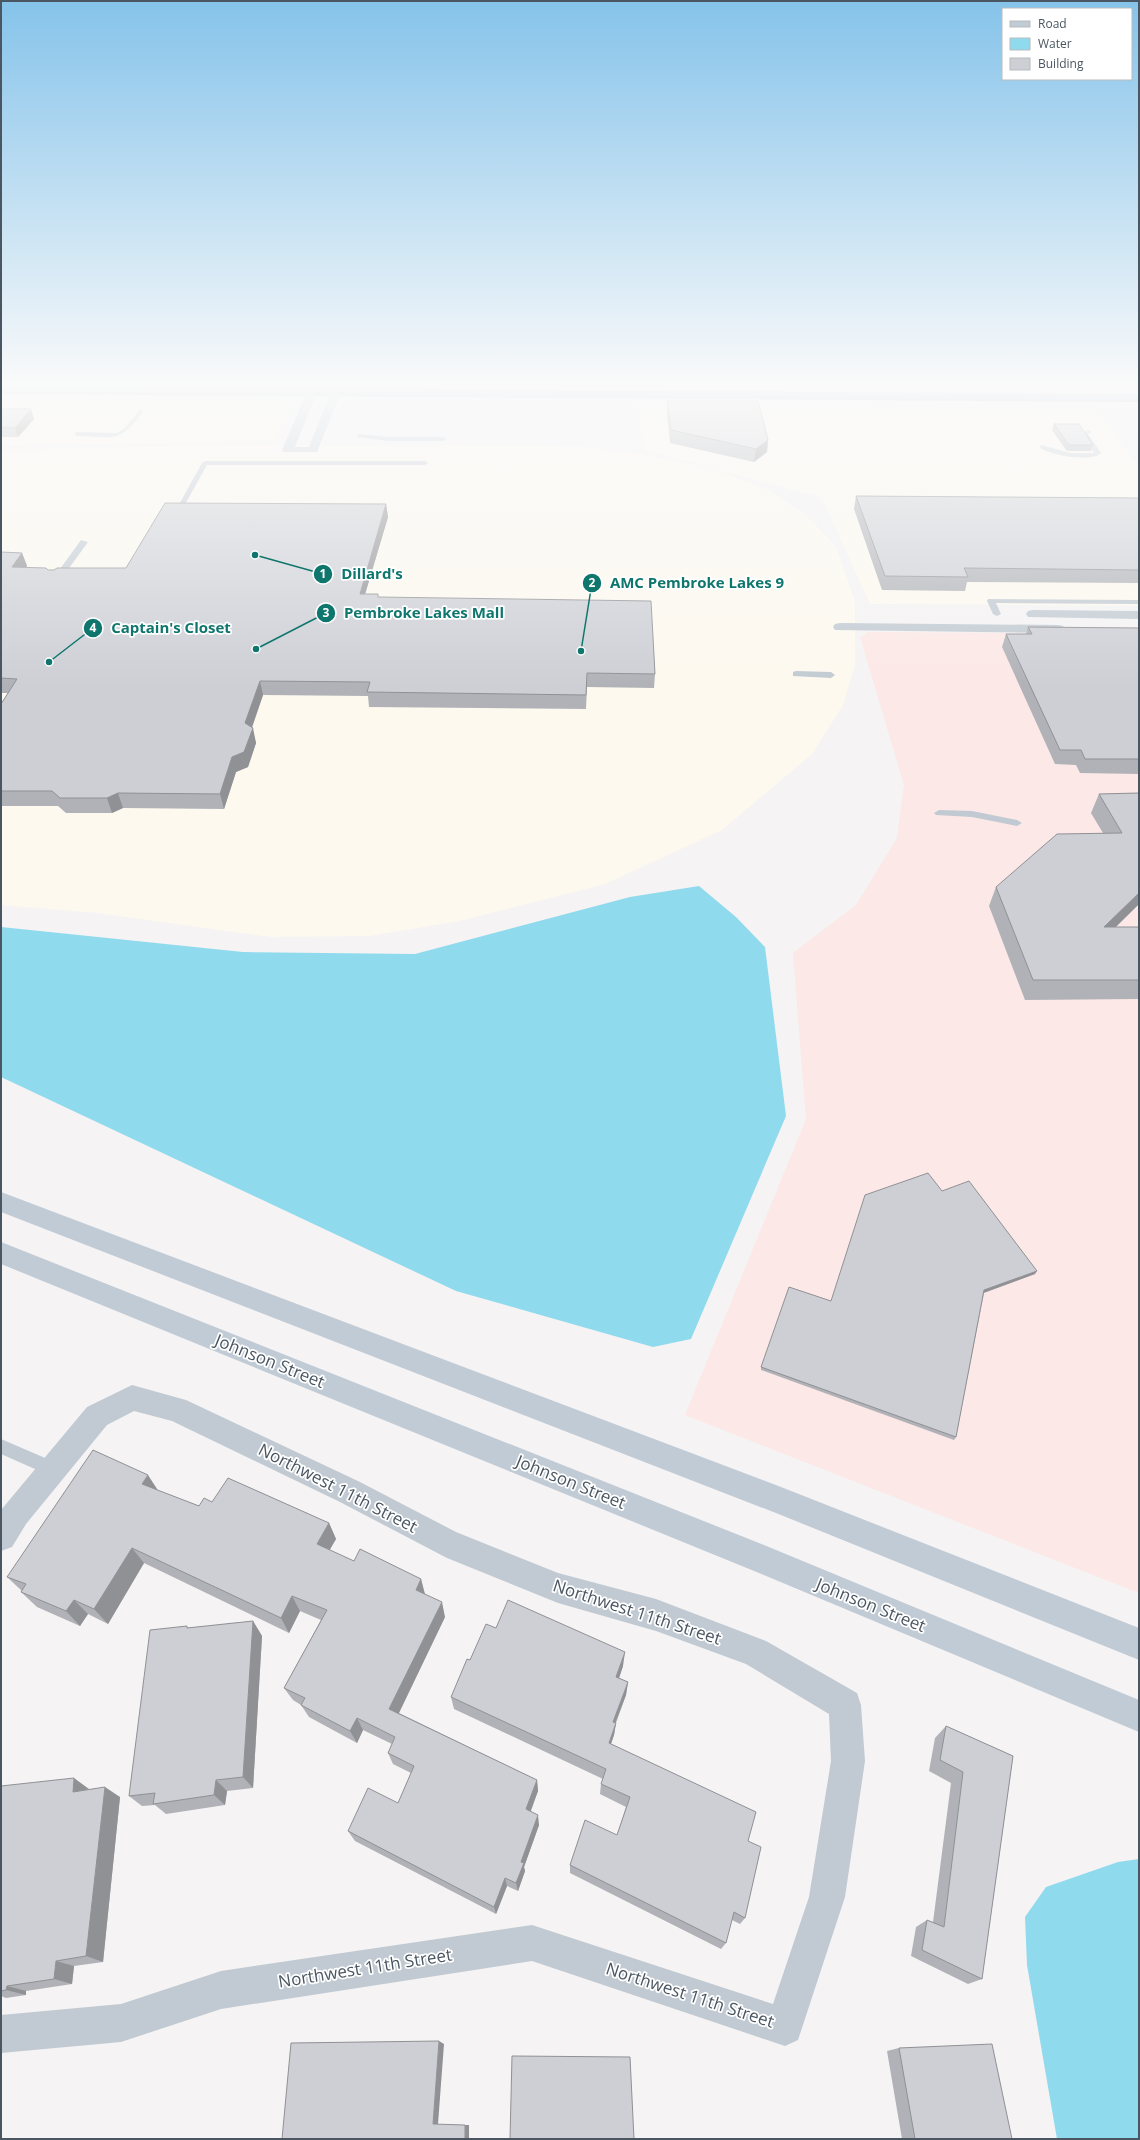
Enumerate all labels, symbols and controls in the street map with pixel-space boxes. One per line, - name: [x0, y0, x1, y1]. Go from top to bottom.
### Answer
- legend: [1002, 8, 1132, 80]
- text: Road: [1038, 15, 1067, 32]
- text: Water: [1038, 35, 1072, 52]
- text: Building: [1038, 55, 1084, 72]
- callout: Dillard's: [313, 560, 411, 587]
- text: Dillard's: [341, 563, 403, 583]
- text: 1: [320, 565, 326, 582]
- callout: AMC Pembroke Lakes 9: [582, 569, 792, 596]
- text: AMC Pembroke Lakes 9: [610, 572, 785, 592]
- text: 2: [589, 574, 596, 591]
- callout: Pembroke Lakes Mall: [316, 599, 512, 626]
- text: Pembroke Lakes Mall: [344, 602, 504, 622]
- text: 3: [323, 604, 330, 621]
- callout: Captain's Closet: [83, 614, 239, 641]
- text: Captain's Closet: [111, 617, 231, 637]
- text: 4: [90, 619, 97, 636]
- street label: Johnson Street: [210, 1327, 328, 1393]
- street label: Northwest 11th Street: [255, 1437, 422, 1538]
- street label: Johnson Street: [511, 1448, 629, 1514]
- street label: Johnson Street: [811, 1571, 929, 1637]
- street label: Northwest 11th Street: [550, 1573, 724, 1650]
- street label: Northwest 11th Street: [276, 1942, 453, 1993]
- street label: Northwest 11th Street: [603, 1956, 777, 2033]

